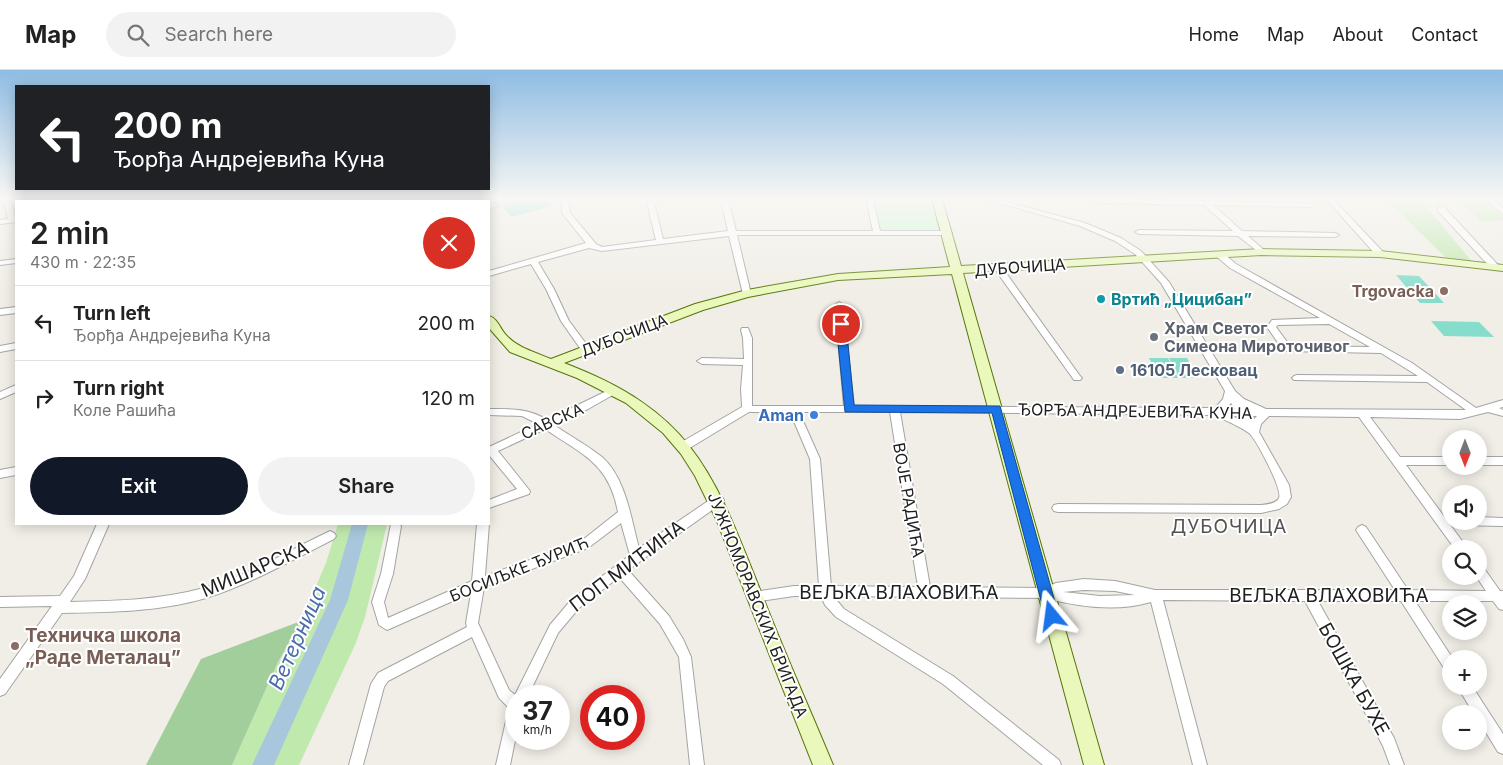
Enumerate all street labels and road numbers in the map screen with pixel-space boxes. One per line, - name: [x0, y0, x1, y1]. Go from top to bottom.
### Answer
- street label: ДУБОЧИЦА: [974, 254, 1066, 280]
- street label: ДУБОЧИЦА: [578, 309, 670, 361]
- street label: САВСКА: [518, 398, 586, 444]
- street label: ЂОРЂА АНДРЕЈЕВИЋА КУНА: [1017, 399, 1253, 423]
- street label: ВОЈЕ РАДИЋА: [889, 441, 929, 559]
- street label: ЈУЖНОМОРАВСКИХ БРИГАДА: [703, 489, 813, 721]
- street label: ПОП МИЋИНА: [565, 515, 689, 617]
- street label: БОСИЉКЕ ЂУРИЋ: [447, 532, 591, 606]
- street label: МИШАРСКА: [198, 536, 312, 602]
- street label: ВЕЉКА ВЛАХОВИЋА: [799, 581, 999, 604]
- street label: ВЕЉКА ВЛАХОВИЋА: [1229, 584, 1429, 607]
- street label: БОШКА БУХЕ: [1314, 619, 1394, 739]

